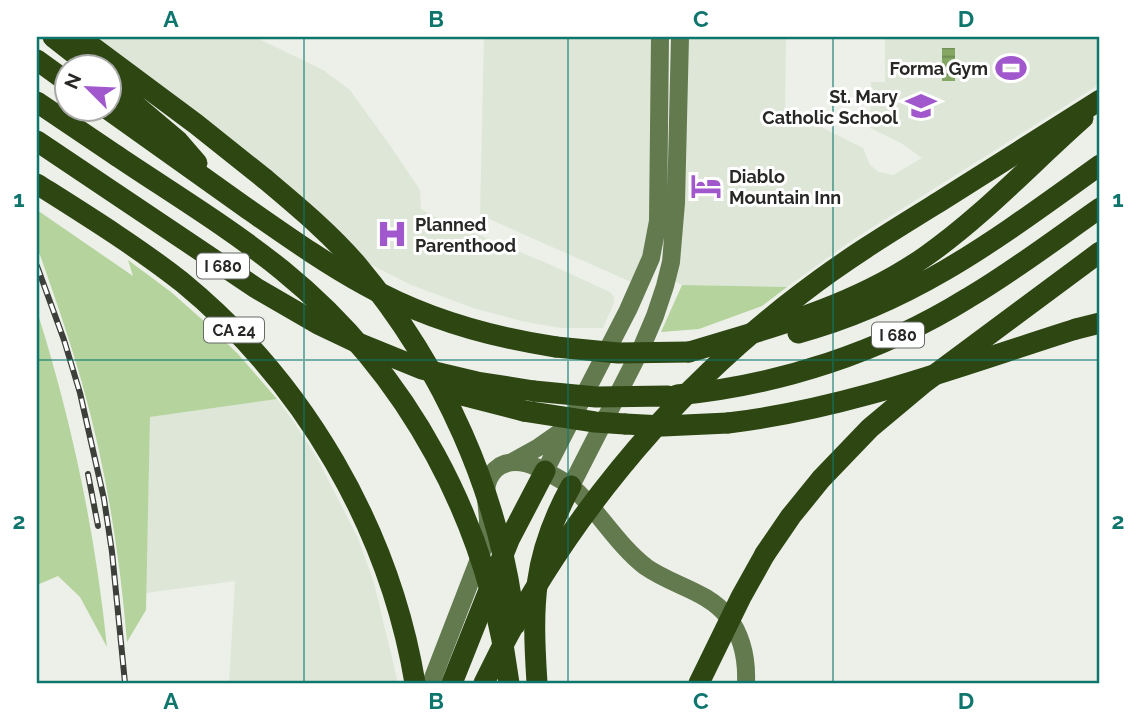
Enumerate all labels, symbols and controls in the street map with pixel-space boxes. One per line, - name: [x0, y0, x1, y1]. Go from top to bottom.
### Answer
- text: A: [163, 5, 179, 32]
- text: B: [428, 5, 444, 32]
- text: C: [693, 5, 709, 32]
- text: D: [958, 5, 974, 32]
- sports icon: Forma Gym: [994, 51, 1028, 85]
- north arrow: [52, 52, 122, 122]
- place label: Forma Gym: [889, 58, 988, 79]
- text: N: [59, 70, 85, 92]
- place label: St. Mary Catholic School: [762, 86, 898, 128]
- school or university icon: St. Mary Catholic School: [904, 89, 938, 123]
- place label: Diablo Mountain Inn: [729, 166, 841, 208]
- hotel icon: Diablo Mountain Inn: [689, 169, 723, 203]
- text: 1: [13, 185, 25, 212]
- text: 1: [1112, 185, 1124, 212]
- place label: Planned Parenthood: [415, 214, 516, 256]
- hospital icon: Planned Parenthood: [375, 217, 409, 251]
- road number: I 680: [197, 254, 249, 278]
- road number: CA 24: [204, 318, 264, 342]
- road number: I 680: [872, 322, 924, 348]
- text: 2: [13, 507, 25, 534]
- text: 2: [1112, 507, 1124, 534]
- text: A: [163, 687, 179, 714]
- text: B: [428, 687, 444, 714]
- text: C: [693, 687, 709, 714]
- text: D: [958, 687, 974, 714]

